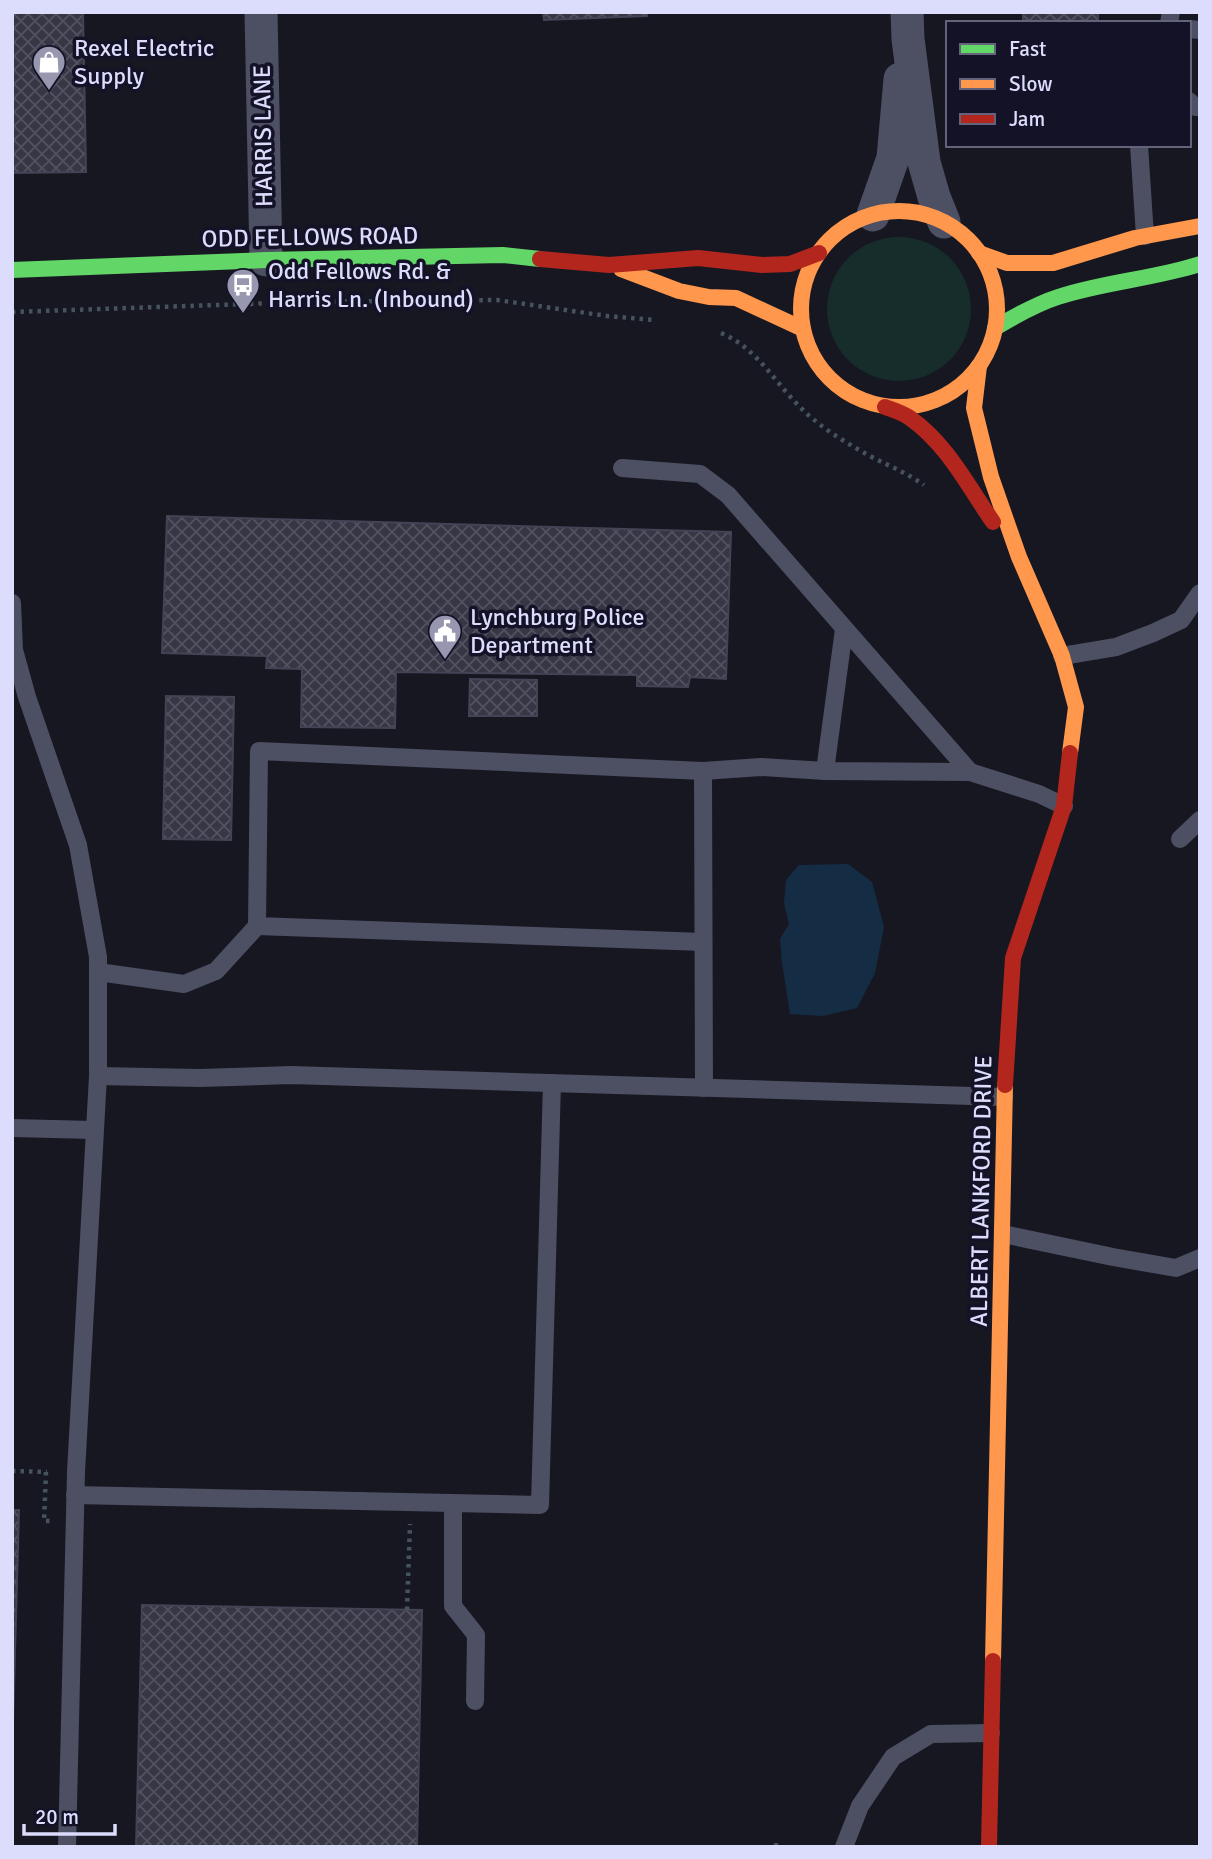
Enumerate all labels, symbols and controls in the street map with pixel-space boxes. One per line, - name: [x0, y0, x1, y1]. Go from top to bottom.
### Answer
- legend: [946, 21, 1191, 147]
- place label: Rexel Electric Supply: [74, 33, 214, 91]
- text: Fast: [1009, 36, 1046, 62]
- shop icon: Rexel Electric Supply: [30, 43, 68, 92]
- street label: HARRIS LANE: [247, 65, 279, 207]
- text: Slow: [1009, 71, 1053, 97]
- text: Jam: [1009, 106, 1045, 132]
- street label: ODD FELLOWS ROAD: [201, 220, 419, 254]
- place label: Odd Fellows Rd. & Harris Ln. (Inbound): [268, 256, 474, 314]
- bus stop icon: Odd Fellows Rd. & Harris Ln. (Inbound): [224, 266, 262, 315]
- place label: Lynchburg Police Department: [470, 602, 645, 660]
- public building icon: Lynchburg Police Department: [426, 612, 464, 661]
- street label: ALBERT LANKFORD DRIVE: [964, 1055, 998, 1327]
- scale bar: [24, 1792, 116, 1836]
- text: 20 m: [35, 1804, 79, 1830]

